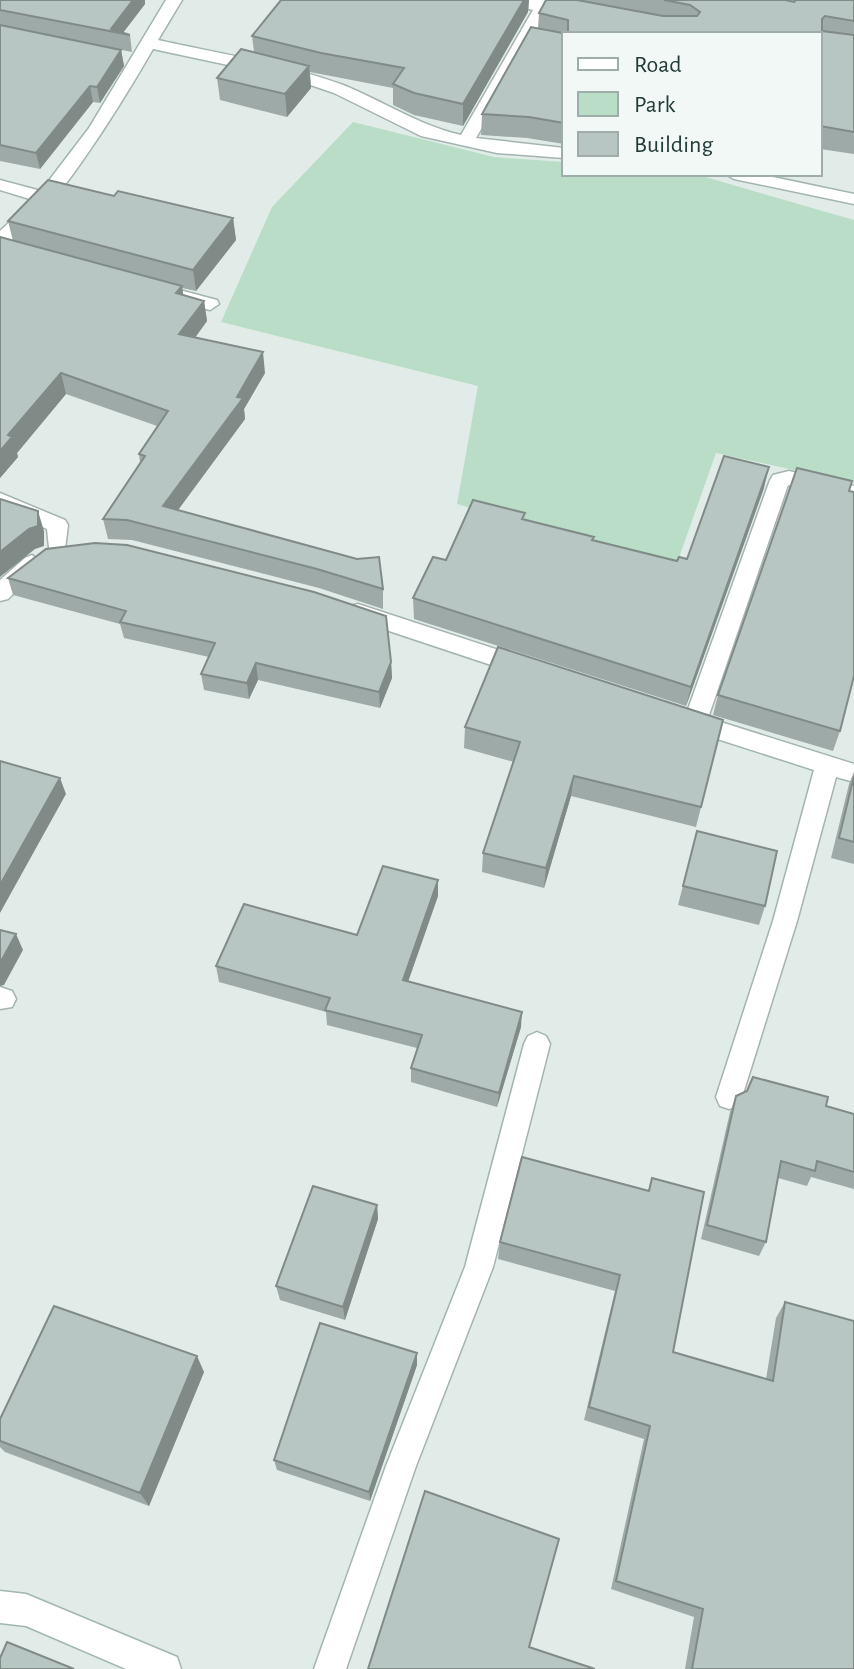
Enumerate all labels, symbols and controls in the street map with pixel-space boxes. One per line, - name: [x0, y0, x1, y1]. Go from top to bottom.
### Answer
- legend: [562, 32, 822, 176]
- text: Road: [634, 53, 682, 77]
- text: Park: [634, 93, 675, 117]
- text: Building: [634, 133, 713, 157]

